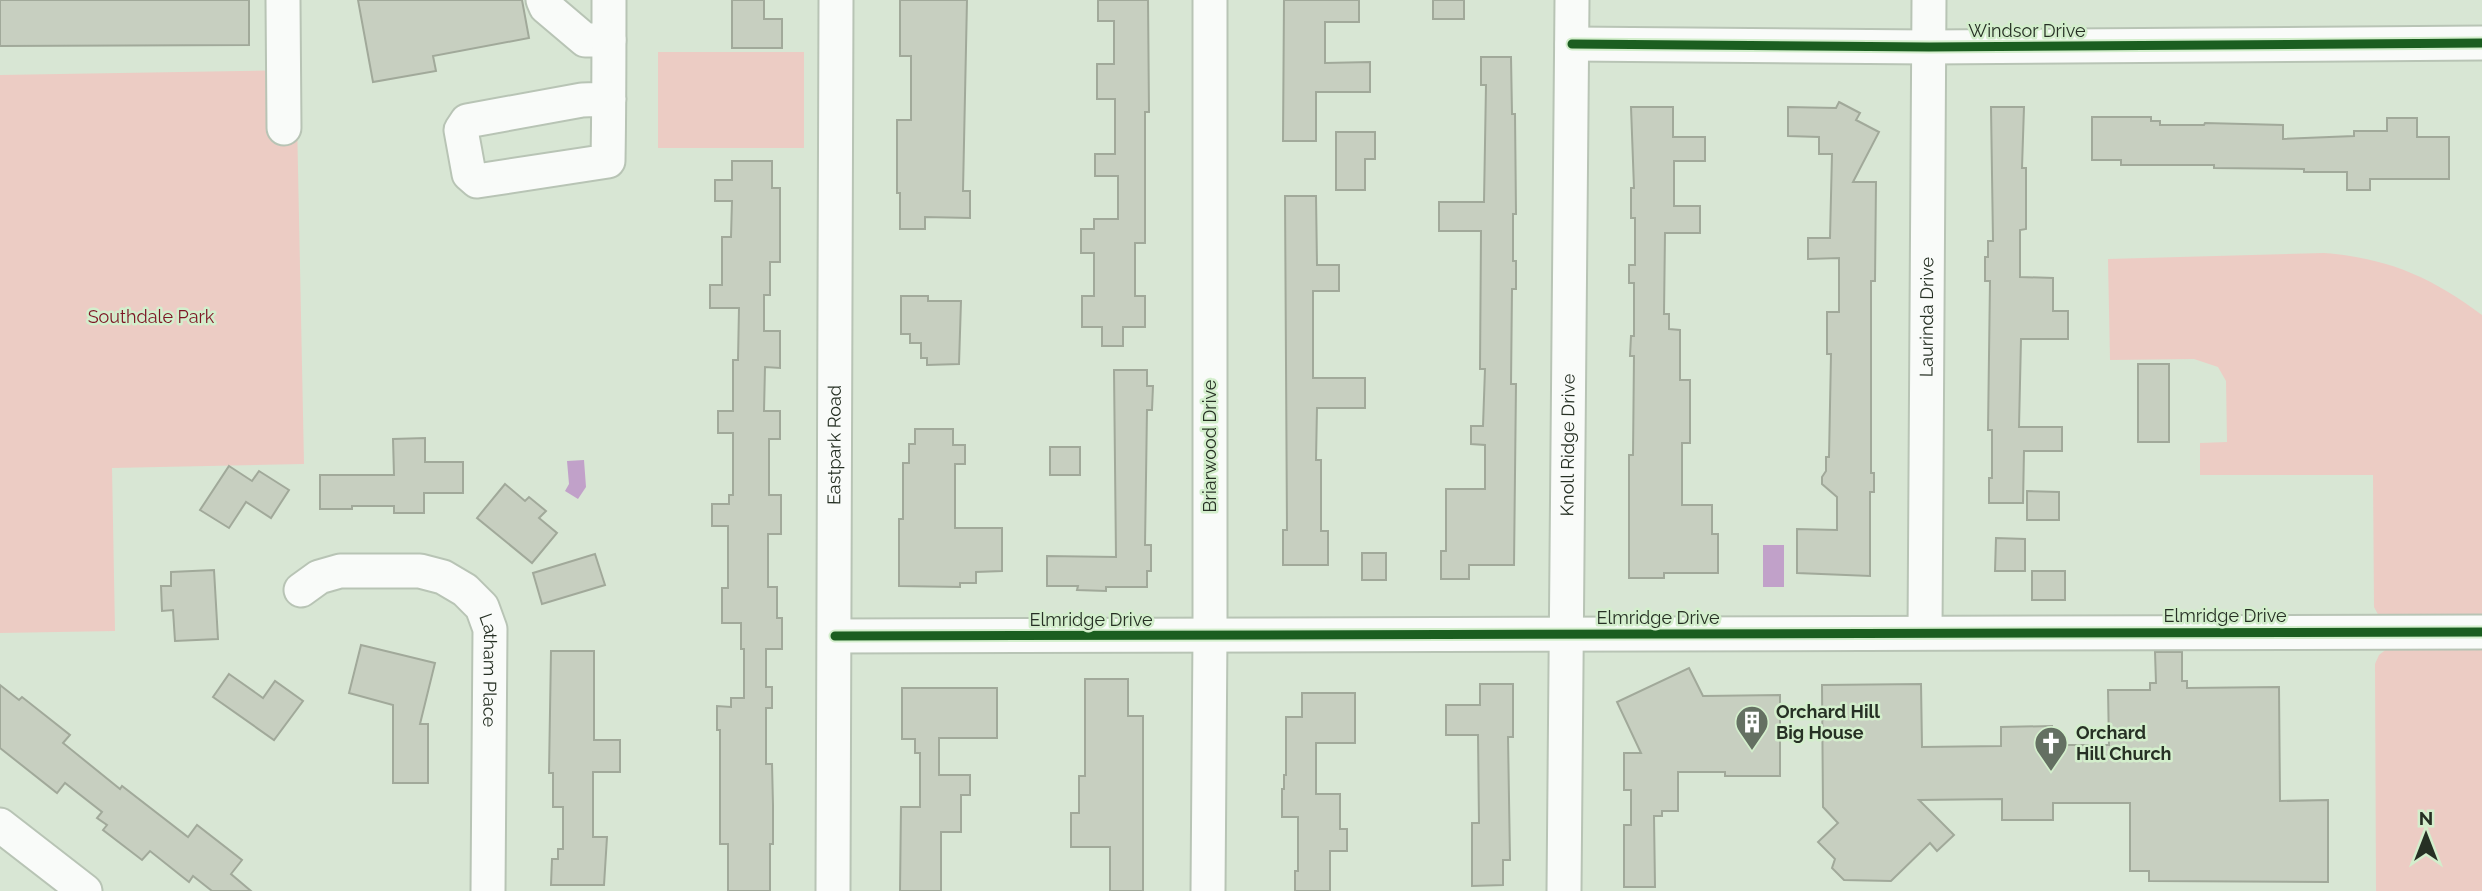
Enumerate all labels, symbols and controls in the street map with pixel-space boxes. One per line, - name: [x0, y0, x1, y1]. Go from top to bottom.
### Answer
- street label: Windsor Drive: [1968, 20, 2086, 41]
- street label: Laurinda Drive: [1916, 256, 1937, 377]
- park label: Southdale Park: [88, 306, 215, 327]
- street label: Knoll Ridge Drive: [1556, 373, 1579, 516]
- street label: Briarwood Drive: [1199, 379, 1220, 512]
- street label: Eastpark Road: [823, 385, 845, 505]
- street label: Elmridge Drive: [2163, 605, 2287, 626]
- street label: Elmridge Drive: [1596, 607, 1720, 628]
- street label: Elmridge Drive: [1029, 609, 1153, 630]
- street label: Latham Place: [475, 610, 502, 728]
- place label: Orchard Hill Big House: [1776, 701, 1880, 743]
- building icon: Orchard Hill Big House: [1733, 703, 1771, 752]
- place label: Orchard Hill Church: [2076, 722, 2171, 764]
- church icon: Orchard Hill Church: [2032, 724, 2070, 773]
- north arrow: [2391, 800, 2461, 870]
- text: N: [2419, 807, 2433, 829]

